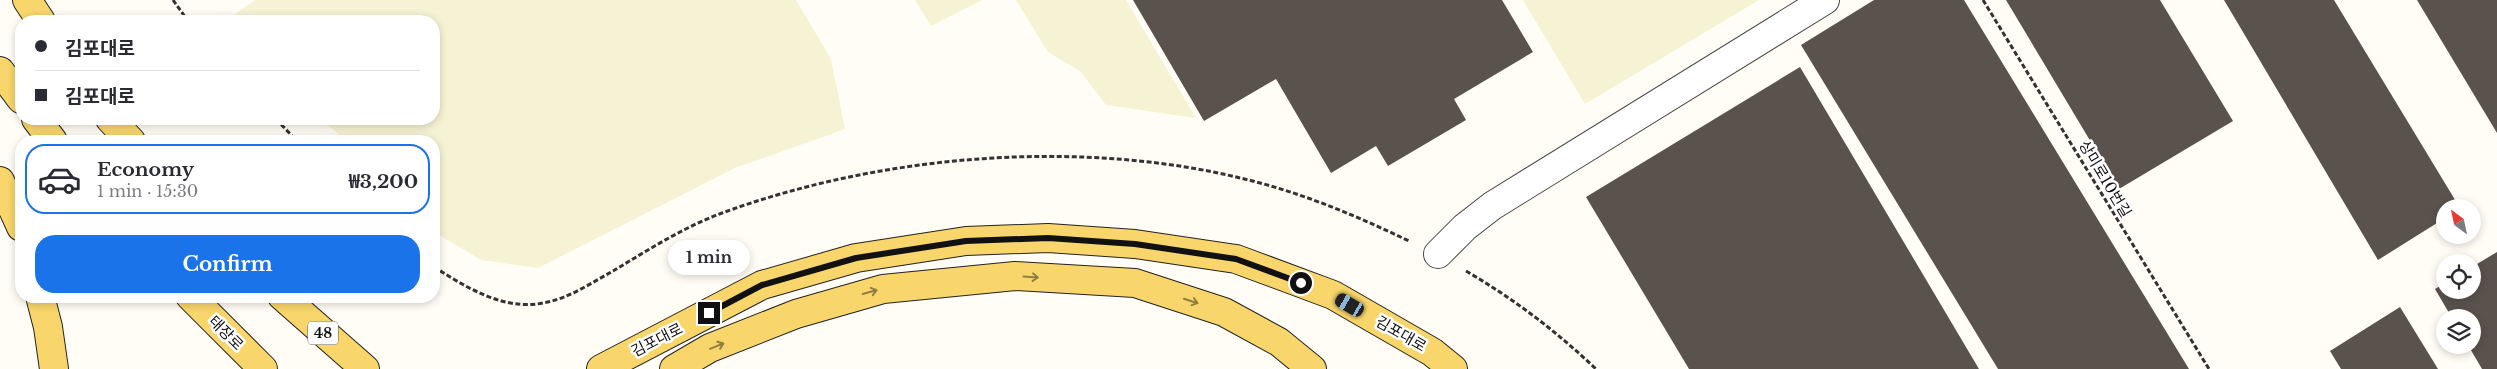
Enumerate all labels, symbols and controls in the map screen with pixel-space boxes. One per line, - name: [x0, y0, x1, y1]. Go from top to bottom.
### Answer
- text: 김포대로: [65, 37, 135, 60]
- text: 김포대로: [65, 85, 135, 108]
- street label: 상미로10번길: [2075, 137, 2136, 221]
- icon: car: [37, 157, 82, 202]
- text: Economy: [97, 158, 194, 181]
- text: ₩3,200: [349, 170, 418, 193]
- text: 1 min · 15:30: [97, 181, 198, 201]
- north arrow: [2436, 199, 2481, 244]
- map controls: [2436, 199, 2481, 354]
- button: Confirm: [35, 235, 420, 293]
- callout: 1 min: [668, 240, 750, 276]
- text: 1 min: [686, 247, 732, 267]
- button: locate: [2436, 254, 2481, 299]
- one-way arrow: [1023, 272, 1039, 282]
- route start: [1290, 272, 1312, 294]
- one-way arrow: [862, 287, 878, 297]
- car: [1333, 291, 1366, 319]
- one-way arrow: [1183, 297, 1199, 307]
- route end: [698, 302, 720, 324]
- button: layers: [2436, 309, 2481, 354]
- street label: 태장로: [205, 311, 248, 354]
- street label: 김포대로: [1373, 312, 1430, 356]
- street label: 김포대로: [628, 319, 686, 361]
- road number: 48: [308, 322, 338, 344]
- one-way arrow: [709, 340, 724, 350]

